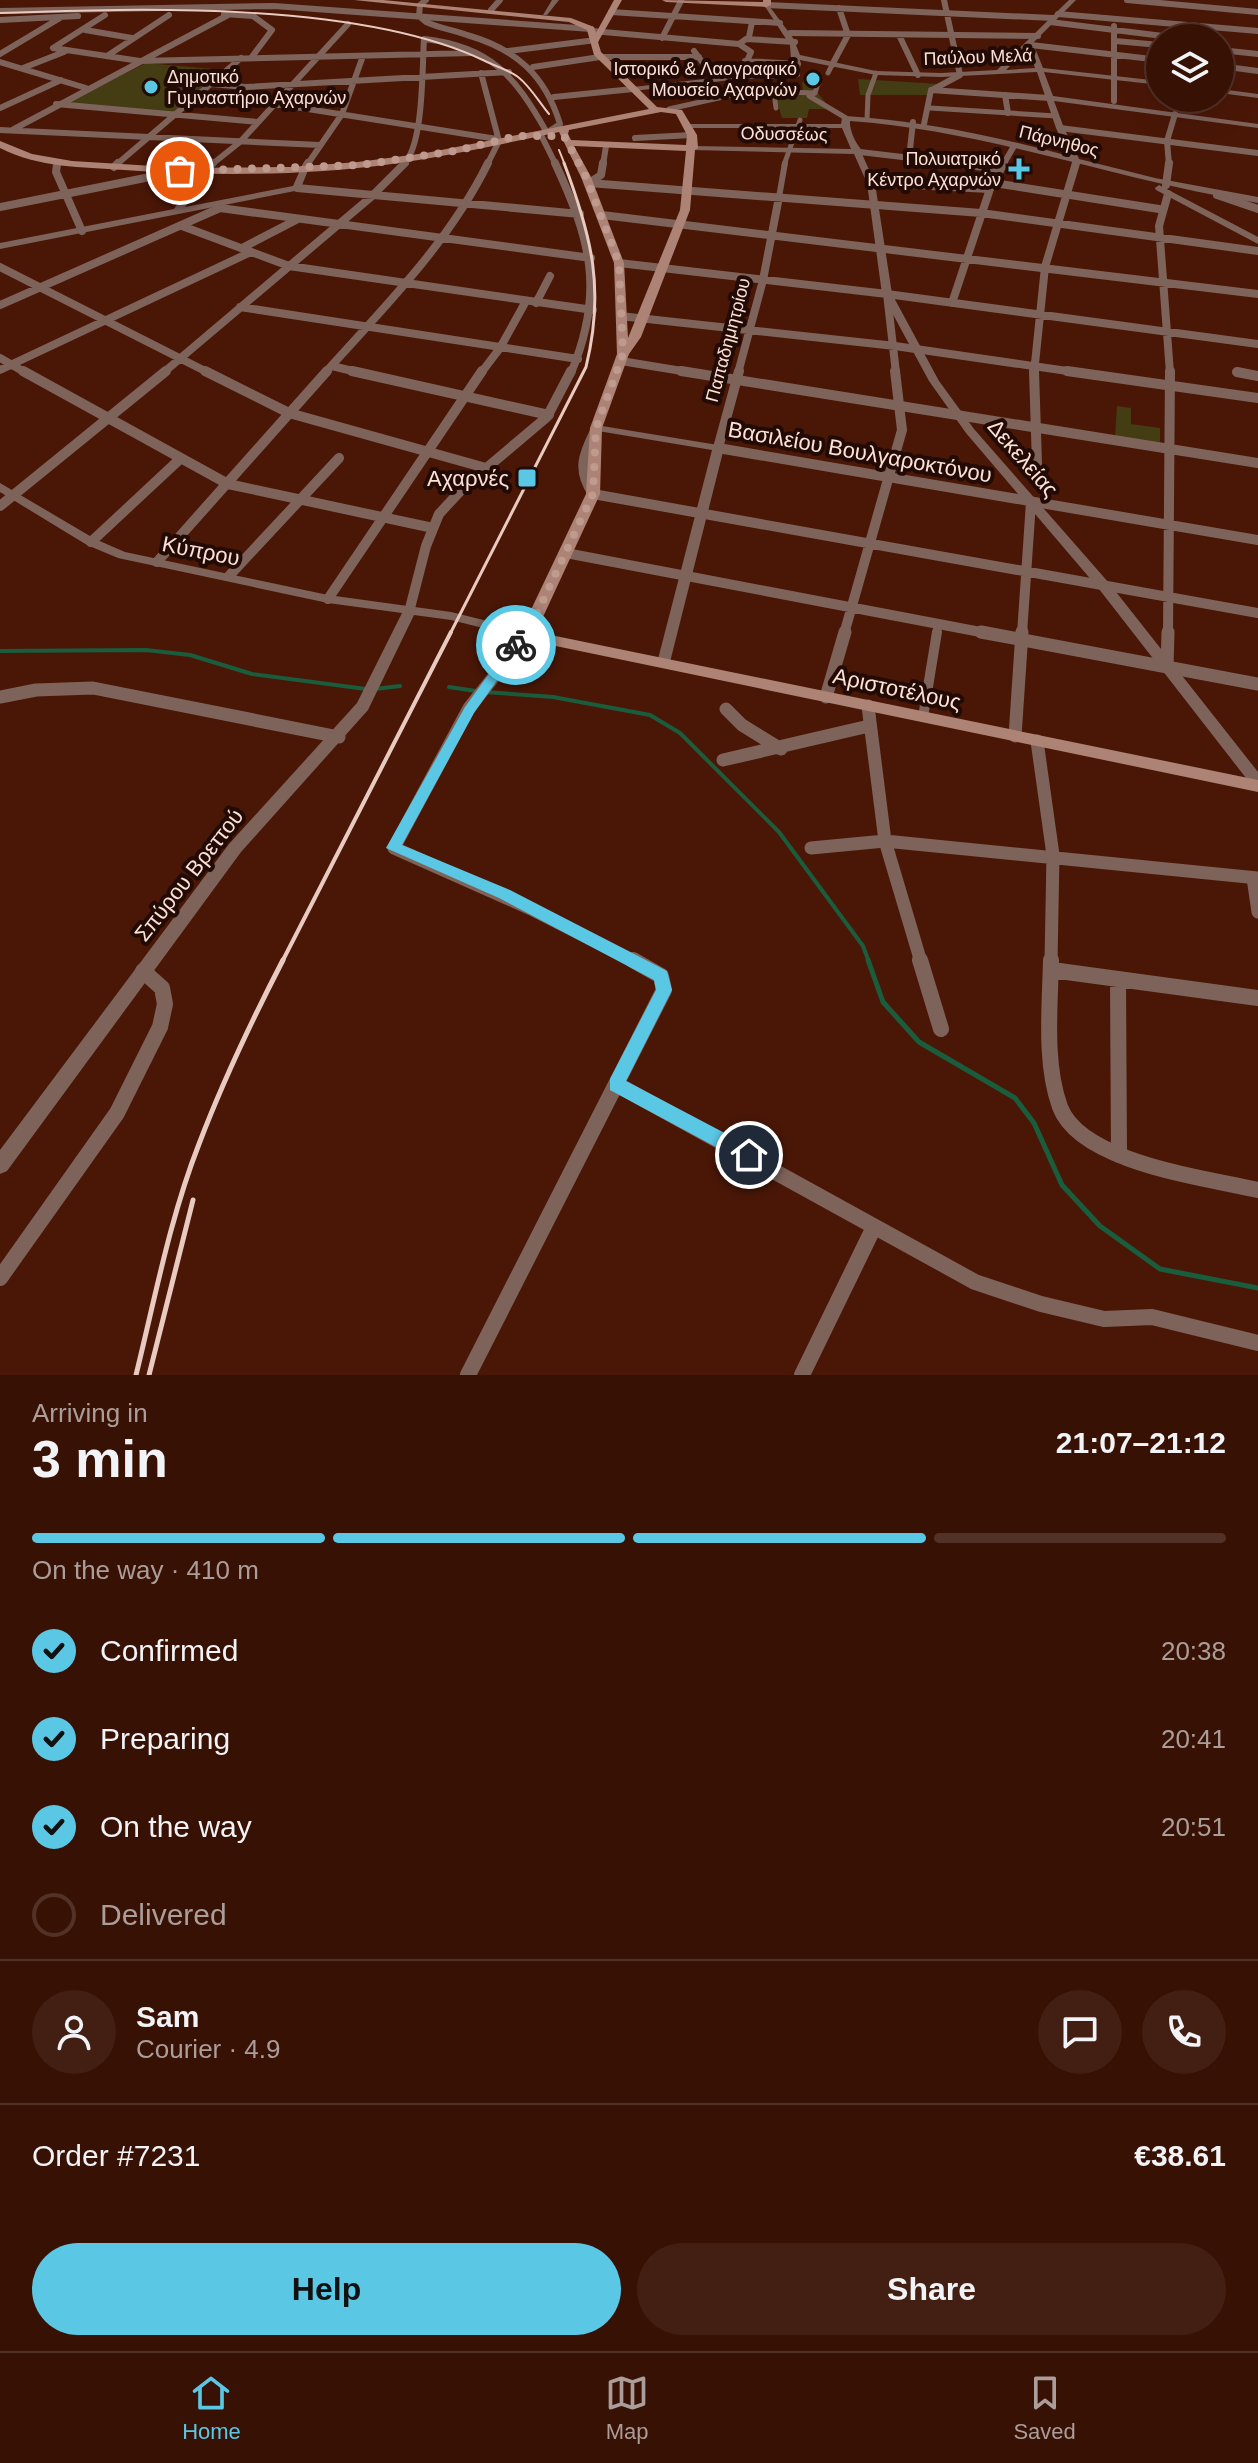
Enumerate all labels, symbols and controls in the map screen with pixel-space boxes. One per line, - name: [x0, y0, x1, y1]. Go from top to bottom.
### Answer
- map controls: [1146, 24, 1234, 112]
- button: layers: [1146, 24, 1234, 112]
- street label: Παύλου Μελά: [923, 45, 1033, 69]
- place label: Ιστορικό & Λαογραφικό Μουσείο Αχαρνών: [613, 59, 797, 100]
- place label: Δημοτικό Γυμναστήριο Αχαρνών: [167, 67, 346, 108]
- marker: Ιστορικό & Λαογραφικό Μουσείο Αχαρνών: [804, 70, 822, 88]
- marker: Δημοτικό Γυμναστήριο Αχαρνών: [142, 78, 160, 96]
- street label: Πάρνηθος: [1017, 121, 1101, 161]
- street label: Οδυσσέως: [740, 123, 828, 145]
- pin: [146, 137, 214, 205]
- icon: bag: [158, 149, 202, 193]
- place label: Πολυιατρικό Κέντρο Αχαρνών: [867, 149, 1001, 190]
- marker: Πολυιατρικό Κέντρο Αχαρνών: [1008, 158, 1030, 180]
- street label: Παπαδημητρίου: [702, 276, 754, 404]
- street label: Δεκελείας: [983, 414, 1063, 502]
- street label: Βασιλείου Βουλγαροκτόνου: [726, 416, 994, 488]
- place label: Αχαρνές: [427, 466, 509, 491]
- marker: Αχαρνές: [516, 467, 538, 489]
- street label: Κύπρου: [160, 531, 242, 571]
- courier: [476, 605, 556, 685]
- icon: bike: [494, 623, 538, 667]
- street label: Αριστοτέλους: [831, 663, 963, 715]
- street label: Σπύρου Βρεττού: [130, 804, 248, 946]
- pin: [715, 1121, 783, 1189]
- icon: home: [727, 1133, 771, 1177]
- text: Arriving in: [32, 1398, 148, 1428]
- text: 21:07–21:12: [1056, 1426, 1226, 1459]
- text: 3 min: [32, 1430, 168, 1488]
- text: On the way · 410 m: [32, 1555, 259, 1585]
- icon: check: [32, 1629, 76, 1673]
- text: Confirmed: [100, 1634, 238, 1667]
- text: 20:38: [1161, 1636, 1226, 1666]
- icon: check: [32, 1717, 76, 1761]
- text: Preparing: [100, 1722, 230, 1755]
- text: 20:41: [1161, 1724, 1226, 1754]
- icon: check: [32, 1805, 76, 1849]
- text: On the way: [100, 1810, 252, 1843]
- text: 20:51: [1161, 1812, 1226, 1842]
- text: Delivered: [100, 1898, 227, 1931]
- button: person: [32, 1990, 116, 2074]
- button: chat: [1038, 1990, 1122, 2074]
- button: phone: [1142, 1990, 1226, 2074]
- text: Sam: [136, 2000, 199, 2033]
- text: Courier · 4.9: [136, 2034, 281, 2064]
- text: Order #7231: [32, 2139, 200, 2172]
- text: €38.61: [1134, 2139, 1226, 2172]
- button: Help: [32, 2243, 621, 2335]
- button: Share: [637, 2243, 1226, 2335]
- tab: Home: [182, 2371, 241, 2445]
- tab: Map: [605, 2371, 649, 2445]
- tab: Saved: [1013, 2371, 1076, 2445]

